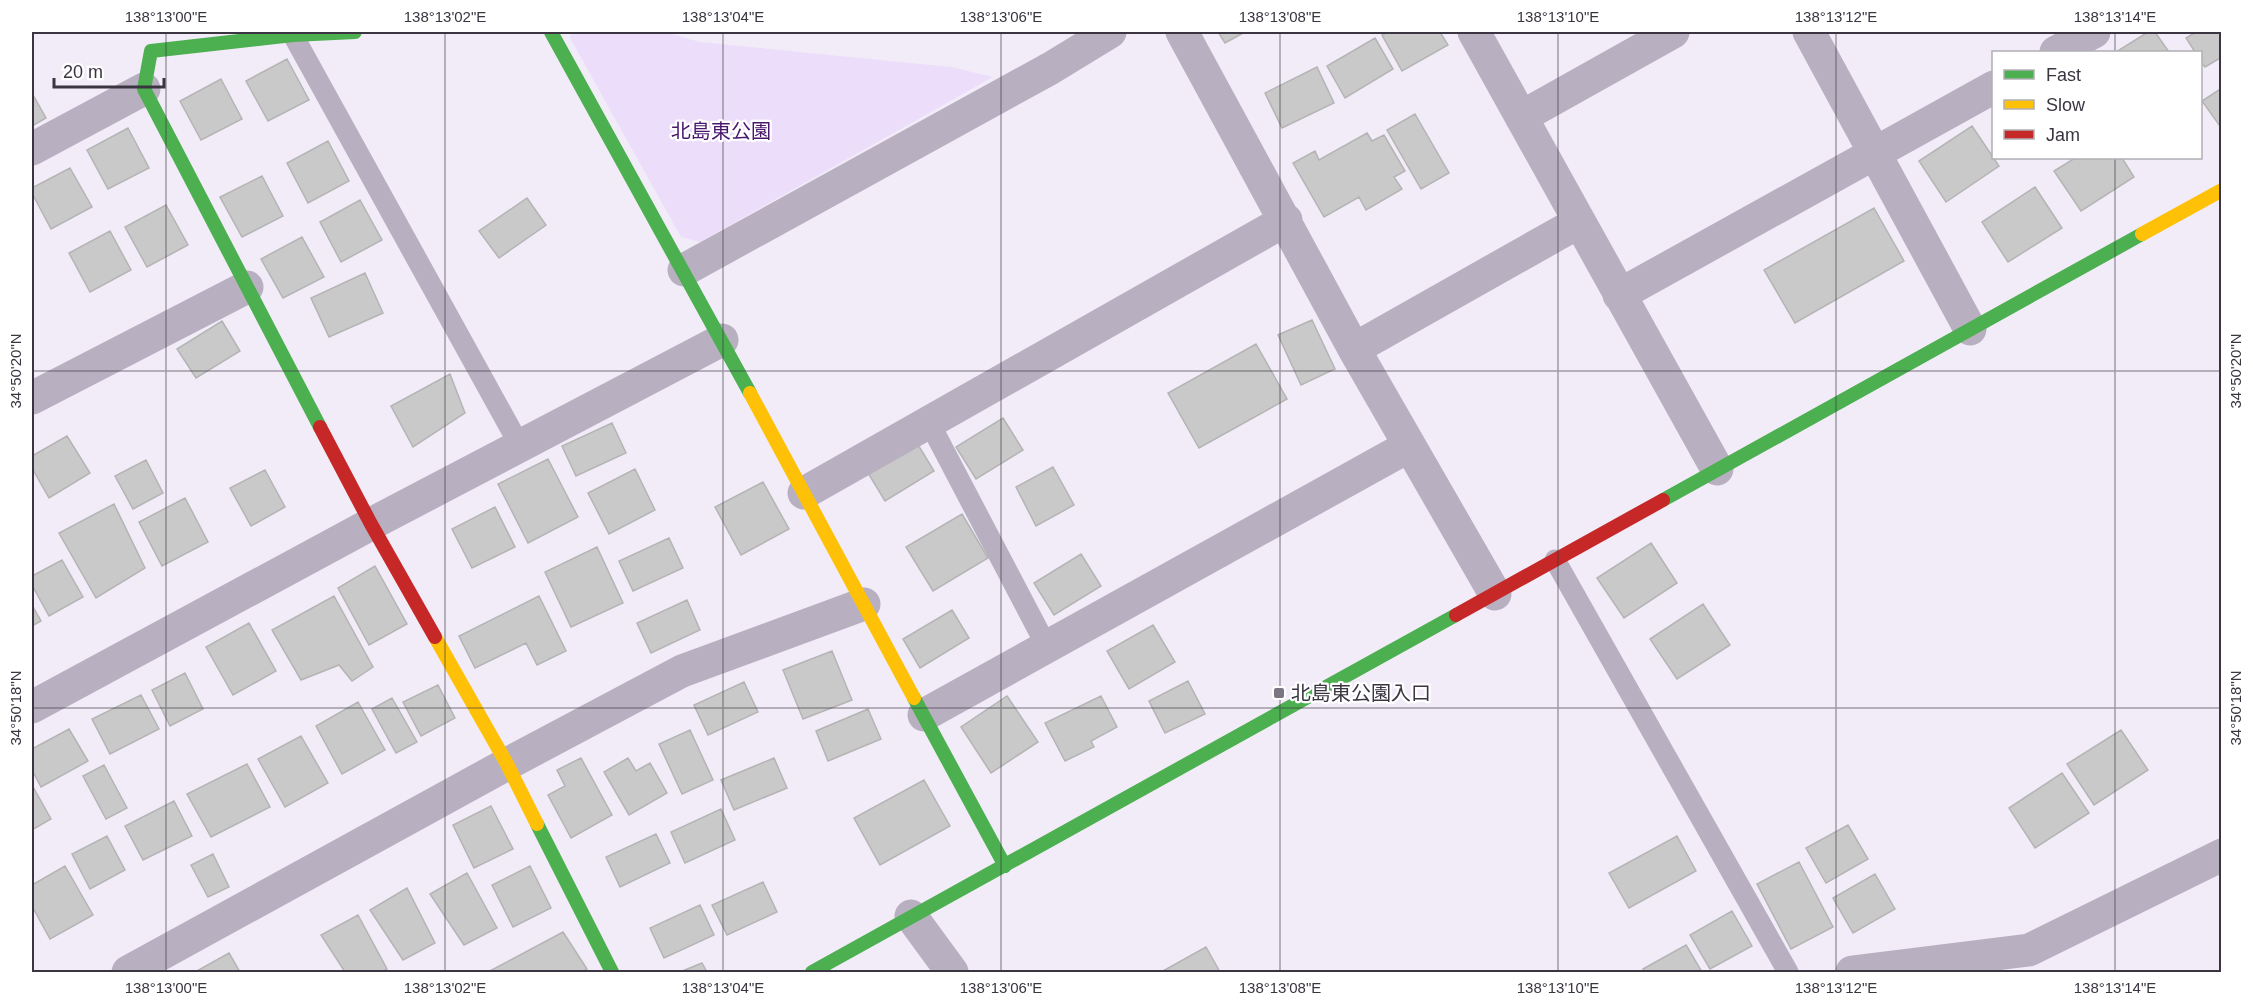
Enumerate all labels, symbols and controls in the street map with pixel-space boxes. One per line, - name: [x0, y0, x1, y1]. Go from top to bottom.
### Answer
- text: 138°13'00"E: [125, 8, 207, 25]
- text: 138°13'02"E: [404, 8, 486, 25]
- text: 138°13'04"E: [682, 8, 764, 25]
- text: 138°13'06"E: [960, 8, 1042, 25]
- text: 138°13'08"E: [1239, 8, 1321, 25]
- text: 138°13'10"E: [1517, 8, 1599, 25]
- text: 138°13'12"E: [1795, 8, 1877, 25]
- text: 138°13'14"E: [2074, 8, 2156, 25]
- scale bar: [54, 51, 164, 89]
- legend: [1992, 51, 2202, 159]
- text: 20 m: [63, 62, 103, 82]
- text: Fast: [2046, 65, 2081, 85]
- text: Slow: [2046, 95, 2086, 115]
- park label: 北島東公園: [671, 120, 771, 142]
- text: Jam: [2046, 125, 2080, 145]
- text: 34°50'20"N: [7, 333, 24, 409]
- text: 34°50'20"N: [2227, 333, 2244, 409]
- text: 34°50'18"N: [7, 670, 24, 746]
- text: 34°50'18"N: [2227, 670, 2244, 746]
- place label: 北島東公園入口: [1291, 682, 1431, 704]
- marker: 北島東公園入口: [1272, 686, 1286, 700]
- text: 138°13'00"E: [125, 979, 207, 996]
- text: 138°13'02"E: [404, 979, 486, 996]
- text: 138°13'04"E: [682, 979, 764, 996]
- text: 138°13'06"E: [960, 979, 1042, 996]
- text: 138°13'08"E: [1239, 979, 1321, 996]
- text: 138°13'10"E: [1517, 979, 1599, 996]
- text: 138°13'12"E: [1795, 979, 1877, 996]
- text: 138°13'14"E: [2074, 979, 2156, 996]

